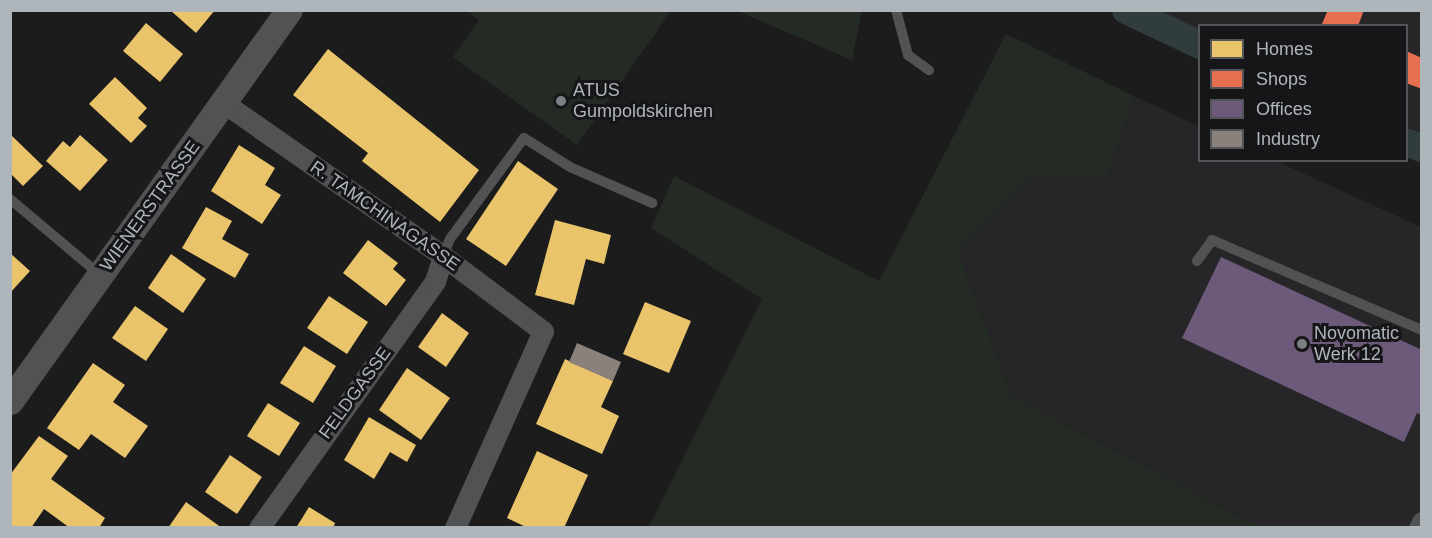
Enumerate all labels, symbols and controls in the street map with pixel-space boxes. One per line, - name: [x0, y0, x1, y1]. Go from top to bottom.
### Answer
- legend: [1198, 24, 1408, 162]
- text: Homes: [1256, 39, 1313, 59]
- text: Shops: [1256, 69, 1307, 89]
- place label: ATUS Gumpoldskirchen: [573, 80, 713, 122]
- marker: ATUS Gumpoldskirchen: [554, 94, 568, 108]
- text: Offices: [1256, 99, 1312, 119]
- text: Industry: [1256, 129, 1320, 149]
- street label: WIENERSTRASSE: [95, 137, 205, 275]
- street label: R. TAMCHINAGASSE: [306, 156, 464, 276]
- place label: Novomatic Werk 12: [1314, 323, 1399, 366]
- marker: Novomatic Werk 12: [1295, 337, 1309, 351]
- street label: FELDGASSE: [315, 343, 395, 443]

